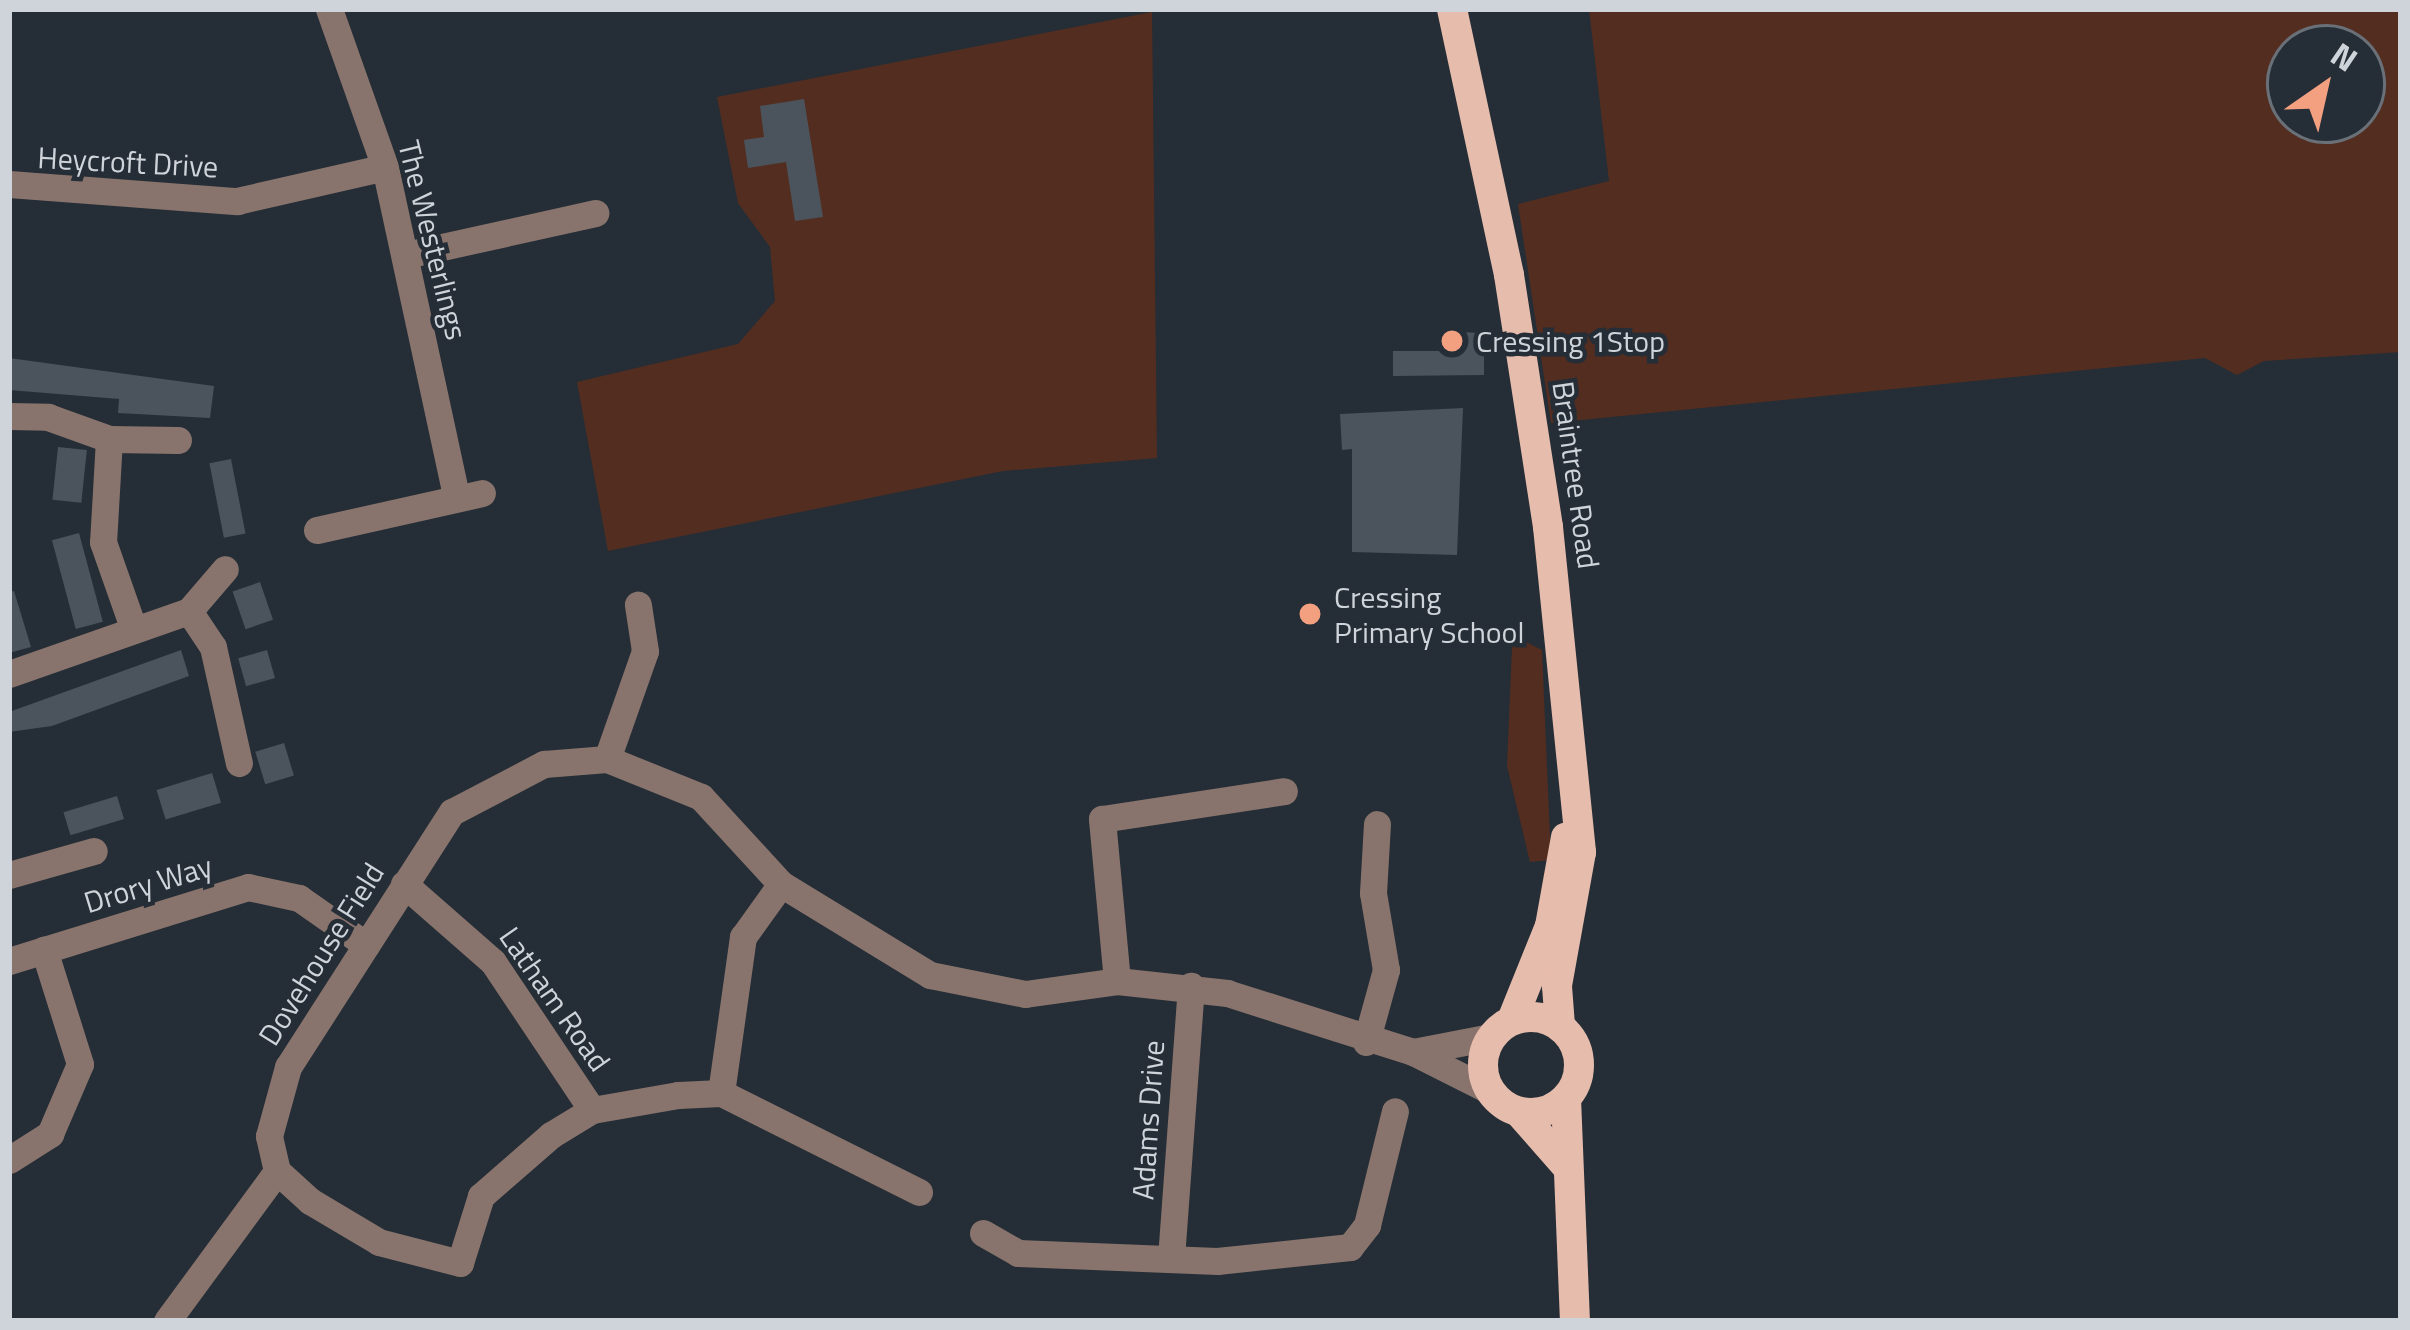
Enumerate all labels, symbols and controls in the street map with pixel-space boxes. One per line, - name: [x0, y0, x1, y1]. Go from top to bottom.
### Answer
- north arrow: [2266, 24, 2386, 144]
- text: N: [2321, 30, 2368, 84]
- street label: The Westerlings: [391, 137, 475, 343]
- street label: Heycroft Drive: [37, 139, 219, 185]
- place label: Cressing 1Stop: [1476, 323, 1665, 359]
- marker: Cressing 1Stop: [1439, 328, 1465, 354]
- street label: Braintree Road: [1545, 379, 1607, 571]
- place label: Cressing Primary School: [1334, 579, 1524, 650]
- marker: Cressing Primary School: [1297, 601, 1323, 627]
- street label: Drory Way: [80, 847, 216, 921]
- street label: Dovehouse Field: [251, 856, 391, 1052]
- street label: Latham Road: [492, 920, 618, 1078]
- street label: Adams Drive: [1124, 1039, 1172, 1201]

